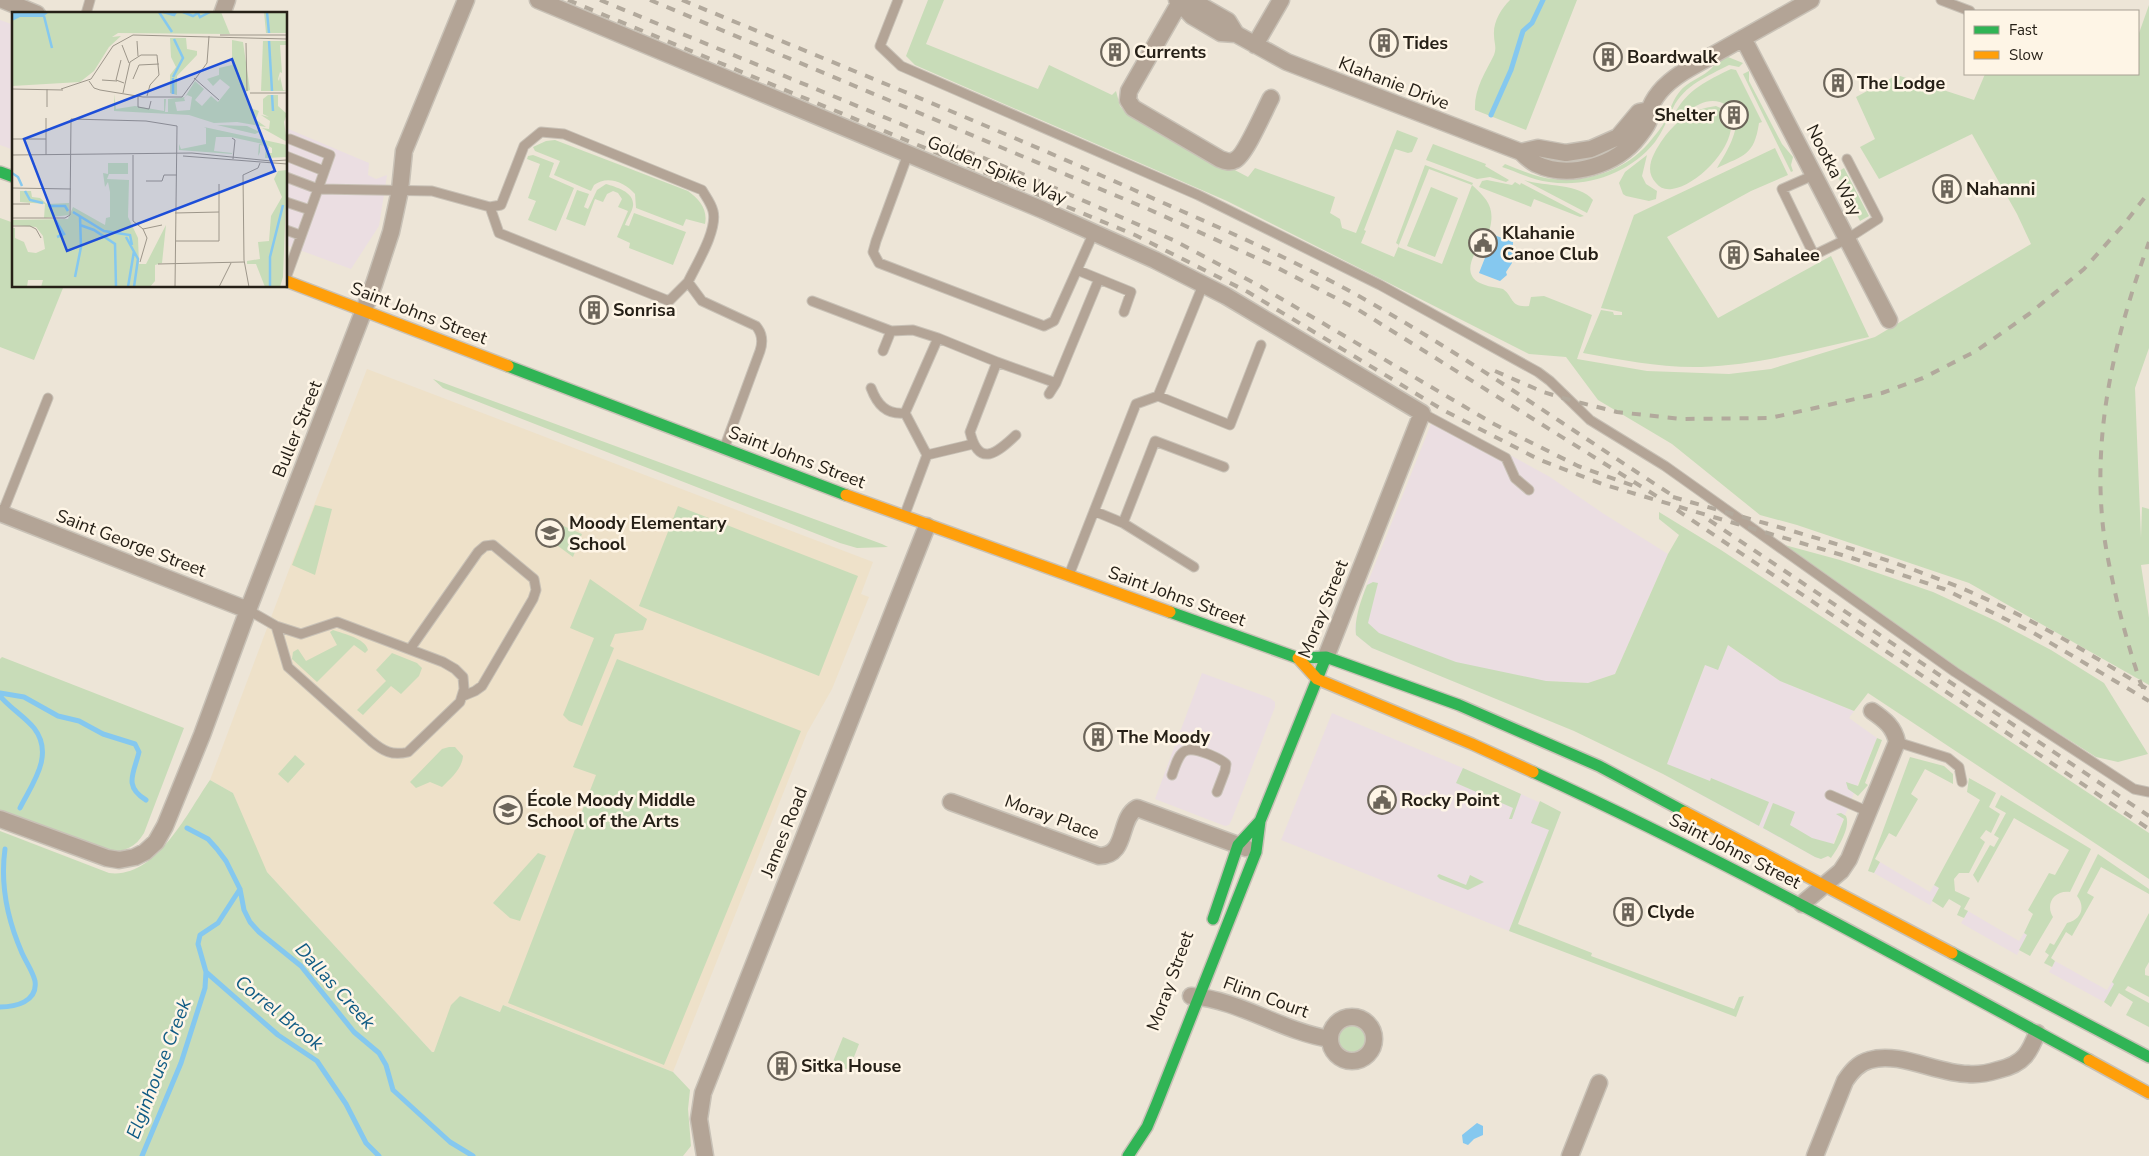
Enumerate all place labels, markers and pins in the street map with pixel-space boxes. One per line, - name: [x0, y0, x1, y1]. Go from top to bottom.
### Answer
- building icon: Tides: [1369, 28, 1399, 58]
- place label: Tides: [1403, 31, 1448, 55]
- building icon: Currents: [1100, 37, 1130, 67]
- place label: Currents: [1134, 40, 1207, 64]
- building icon: Boardwalk: [1593, 42, 1623, 72]
- place label: Boardwalk: [1627, 45, 1718, 69]
- building icon: The Lodge: [1823, 68, 1853, 98]
- place label: The Lodge: [1857, 71, 1945, 95]
- building icon: Shelter: [1719, 100, 1749, 130]
- place label: Shelter: [1654, 103, 1715, 127]
- building icon: Nahanni: [1932, 174, 1962, 204]
- place label: Nahanni: [1966, 177, 2035, 201]
- place label: Klahanie Canoe Club: [1502, 221, 1599, 266]
- public building icon: Klahanie Canoe Club: [1468, 228, 1498, 258]
- building icon: Sahalee: [1719, 240, 1749, 270]
- place label: Sahalee: [1753, 243, 1820, 267]
- building icon: Sonrisa: [579, 295, 609, 325]
- place label: Sonrisa: [613, 298, 676, 322]
- place label: Moody Elementary School: [569, 511, 727, 556]
- school or university icon: Moody Elementary School: [535, 518, 565, 548]
- building icon: The Moody: [1083, 722, 1113, 752]
- place label: The Moody: [1117, 725, 1210, 749]
- public building icon: Rocky Point: [1367, 785, 1397, 815]
- place label: École Moody Middle School of the Arts: [527, 788, 696, 833]
- place label: Rocky Point: [1401, 788, 1499, 812]
- school or university icon: École Moody Middle School of the Arts: [493, 795, 523, 825]
- building icon: Clyde: [1613, 897, 1643, 927]
- place label: Clyde: [1647, 900, 1695, 924]
- building icon: Sitka House: [767, 1051, 797, 1081]
- place label: Sitka House: [801, 1054, 902, 1078]

